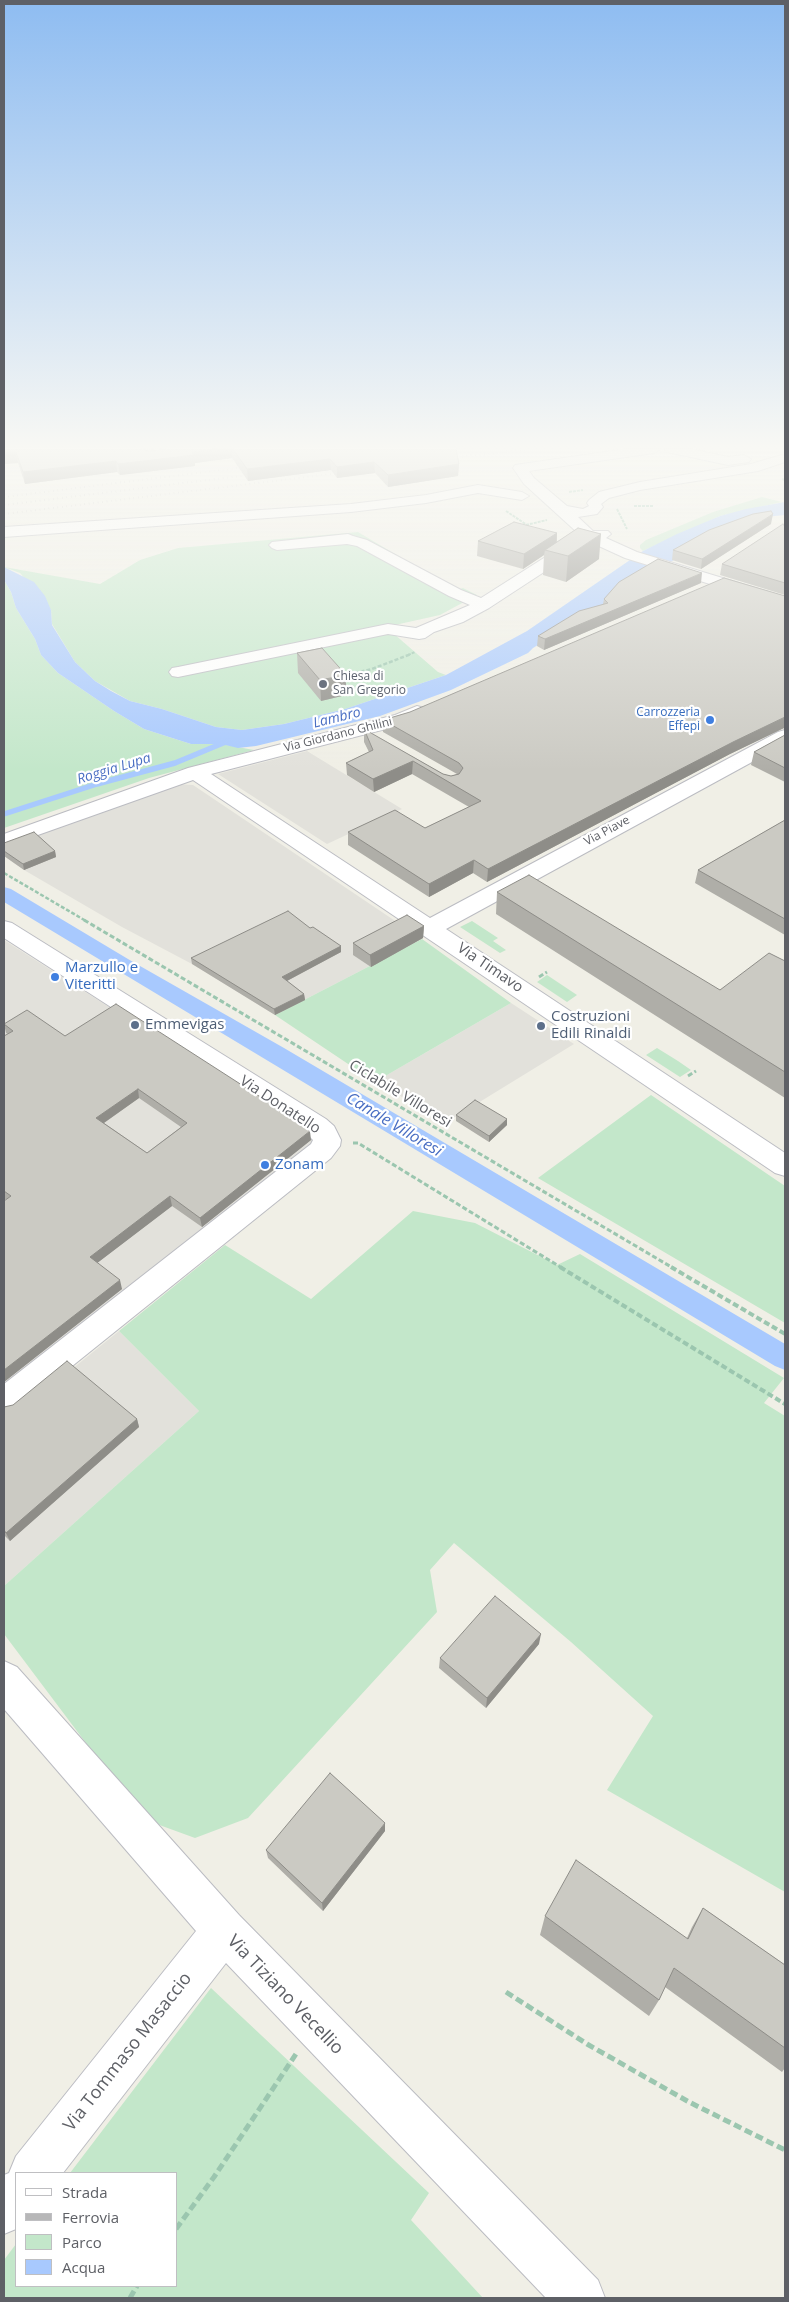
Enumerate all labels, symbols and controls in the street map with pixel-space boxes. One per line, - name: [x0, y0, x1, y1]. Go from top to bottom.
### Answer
- place label: Chiesa di San Gregorio: [333, 670, 406, 698]
- marker: Chiesa di San Gregorio: [317, 678, 329, 690]
- water label: Lambro: [312, 704, 362, 732]
- place label: Carrozzeria Effepi: [636, 706, 700, 734]
- marker: Carrozzeria Effepi: [704, 714, 716, 726]
- street label: Via Giordano Ghilini: [282, 715, 394, 755]
- water label: Roggia Lupa: [75, 750, 153, 788]
- street label: Via Piave: [582, 813, 632, 849]
- street label: Via Timavo: [454, 939, 526, 997]
- place label: Marzullo e Viteritti: [65, 959, 138, 994]
- marker: Marzullo e Viteritti: [49, 971, 61, 983]
- place label: Costruzioni Edili Rinaldi: [551, 1008, 631, 1043]
- place label: Emmevigas: [145, 1016, 224, 1034]
- marker: Emmevigas: [129, 1019, 141, 1031]
- marker: Costruzioni Edili Rinaldi: [535, 1020, 547, 1032]
- street label: Ciclabile Villoresi: [345, 1056, 455, 1132]
- street label: Via Donatello: [236, 1072, 324, 1138]
- water label: Canale Villoresi: [343, 1089, 445, 1161]
- place label: Zonam: [275, 1156, 324, 1174]
- marker: Zonam: [259, 1159, 271, 1171]
- street label: Via Tiziano Vecellio: [222, 1931, 348, 2059]
- street label: Via Tommaso Masaccio: [59, 1968, 197, 2136]
- legend: [15, 2172, 178, 2287]
- text: Strada: [62, 2182, 108, 2202]
- text: Ferrovia: [62, 2207, 119, 2227]
- text: Parco: [62, 2232, 102, 2252]
- text: Acqua: [62, 2257, 105, 2277]

